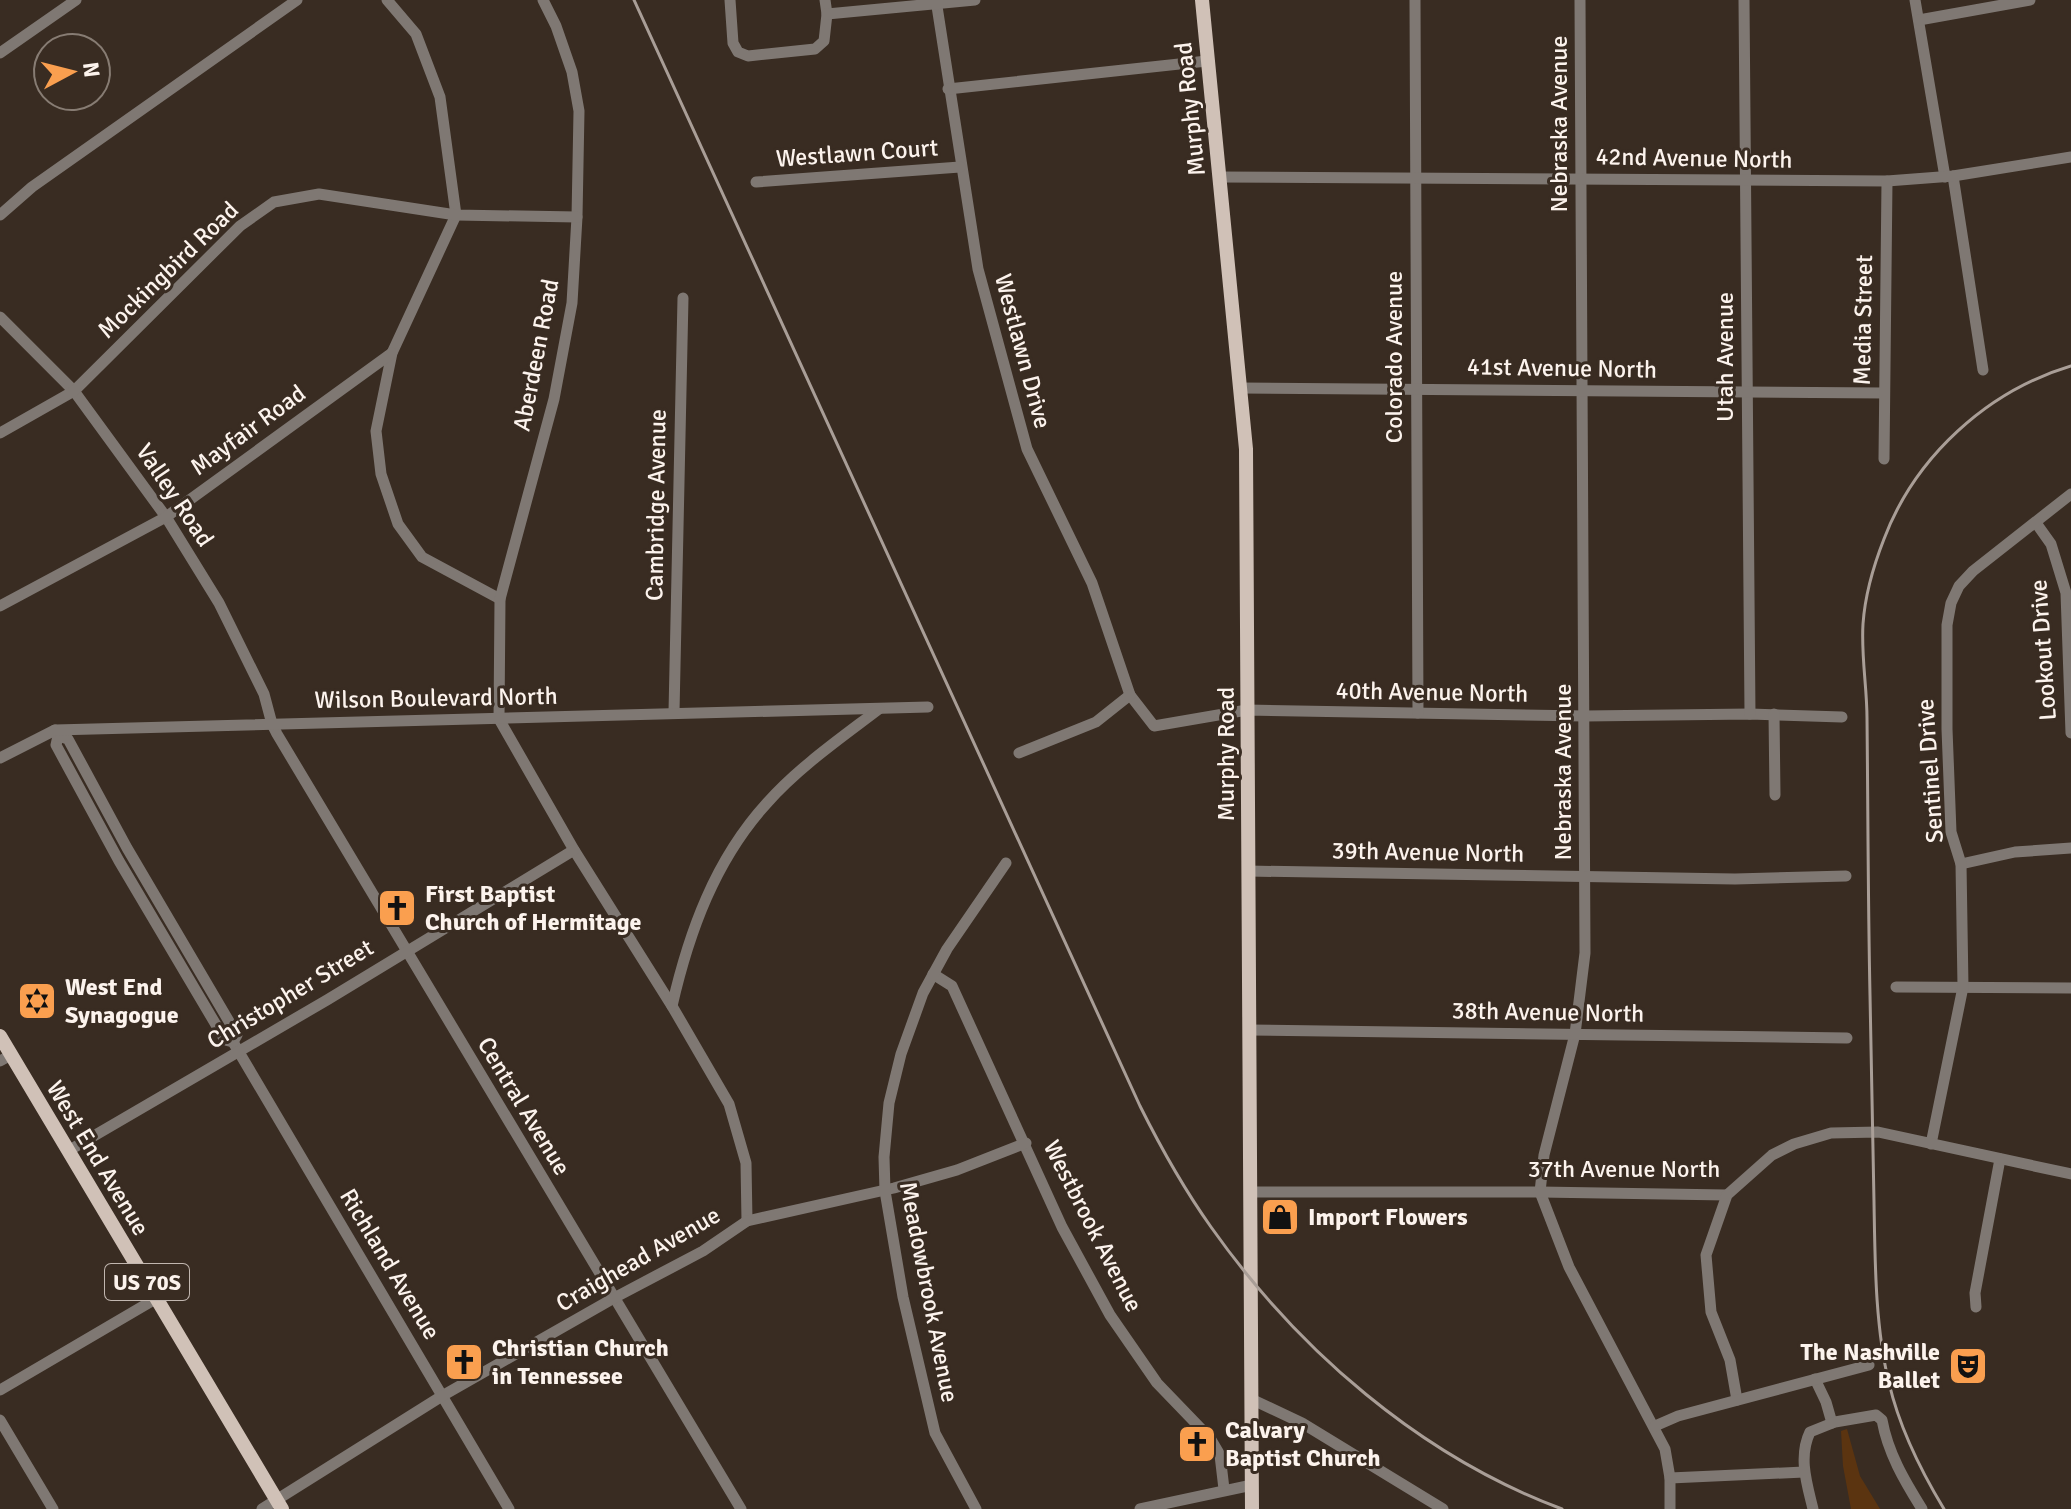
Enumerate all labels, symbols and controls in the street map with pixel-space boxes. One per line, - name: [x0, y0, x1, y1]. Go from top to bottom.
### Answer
- north arrow: [32, 32, 112, 112]
- street label: Nebraska Avenue: [1544, 36, 1574, 212]
- street label: Murphy Road: [1168, 40, 1212, 178]
- text: N: [77, 60, 106, 79]
- street label: Westlawn Court: [775, 132, 939, 174]
- street label: 42nd Avenue North: [1595, 141, 1793, 175]
- street label: Mockingbird Road: [91, 195, 245, 345]
- street label: Media Street: [1847, 254, 1879, 386]
- street label: Westlawn Drive: [988, 270, 1058, 432]
- street label: Colorado Avenue: [1379, 271, 1409, 443]
- street label: Aberdeen Road: [507, 276, 565, 434]
- street label: Utah Avenue: [1710, 292, 1740, 422]
- street label: 41st Avenue North: [1467, 351, 1657, 385]
- street label: Mayfair Road: [185, 378, 311, 482]
- street label: Cambridge Avenue: [639, 409, 673, 601]
- street label: Valley Road: [130, 438, 220, 552]
- street label: Lookout Drive: [2023, 578, 2063, 722]
- street label: 40th Avenue North: [1335, 675, 1529, 709]
- street label: Wilson Boulevard North: [314, 681, 558, 715]
- street label: Nebraska Avenue: [1548, 684, 1578, 860]
- street label: Murphy Road: [1211, 687, 1241, 821]
- street label: Sentinel Drive: [1910, 698, 1950, 844]
- street label: 39th Avenue North: [1331, 835, 1525, 869]
- place label: First Baptist Church of Hermitage: [425, 879, 642, 937]
- church icon: First Baptist Church of Hermitage: [376, 887, 418, 929]
- street label: Christopher Street: [201, 932, 379, 1056]
- place label: West End Synagogue: [65, 972, 179, 1030]
- synagogue icon: West End Synagogue: [16, 980, 58, 1022]
- street label: 38th Avenue North: [1451, 995, 1645, 1029]
- street label: Central Avenue: [471, 1031, 577, 1181]
- street label: West End Avenue: [40, 1075, 156, 1241]
- street label: Westbrook Avenue: [1037, 1135, 1149, 1317]
- street label: 37th Avenue North: [1528, 1154, 1720, 1184]
- street label: Meadowbrook Avenue: [893, 1179, 965, 1405]
- street label: Richland Avenue: [333, 1183, 447, 1345]
- shop icon: Import Flowers: [1259, 1196, 1301, 1238]
- street label: Craighead Avenue: [550, 1200, 726, 1318]
- place label: Import Flowers: [1308, 1202, 1468, 1232]
- road number: US 70S: [105, 1264, 189, 1300]
- place label: Christian Church in Tennessee: [492, 1333, 669, 1391]
- place label: The Nashville Ballet: [1800, 1337, 1940, 1395]
- church icon: Christian Church in Tennessee: [443, 1341, 485, 1383]
- theatre icon: The Nashville Ballet: [1947, 1345, 1989, 1387]
- place label: Calvary Baptist Church: [1225, 1415, 1380, 1473]
- church icon: Calvary Baptist Church: [1176, 1423, 1218, 1465]

